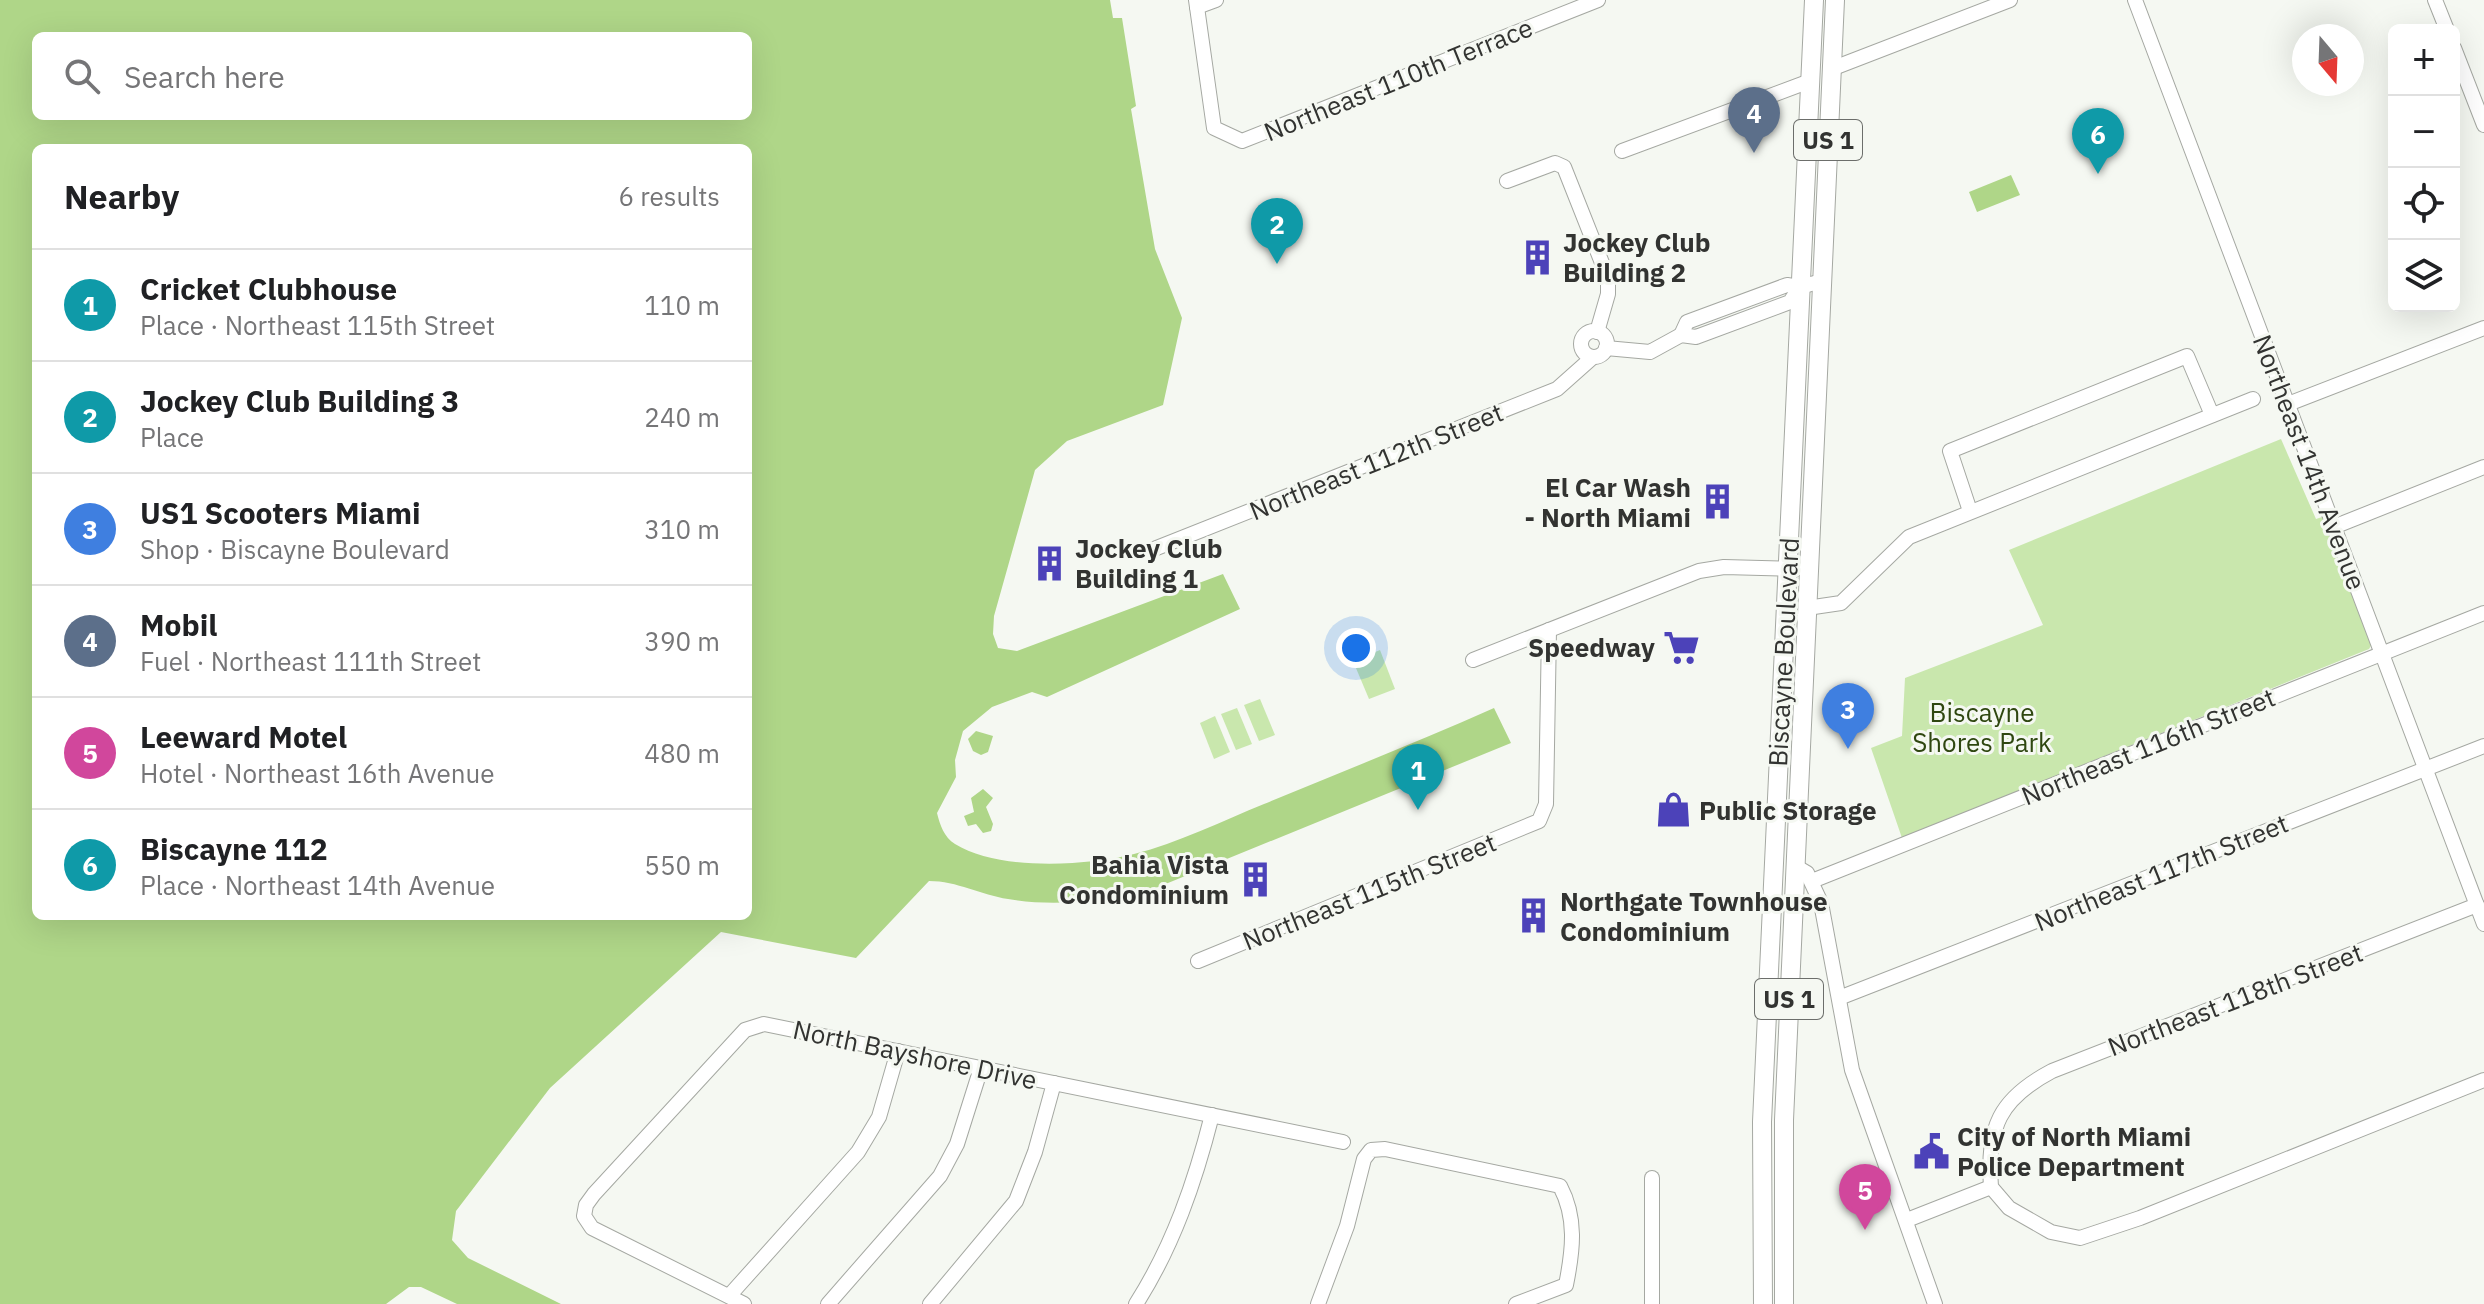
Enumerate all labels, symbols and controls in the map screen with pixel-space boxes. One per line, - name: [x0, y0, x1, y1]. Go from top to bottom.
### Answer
- street label: Northeast 110th Terrace: [1259, 10, 1537, 148]
- north arrow: [2292, 24, 2364, 96]
- map controls: [2388, 24, 2460, 312]
- button: +: [2388, 24, 2460, 96]
- search box: [32, 32, 752, 120]
- icon: search: [60, 54, 104, 98]
- text: Search here: [124, 57, 285, 96]
- pin: 4: [1728, 87, 1780, 153]
- button: −: [2388, 96, 2460, 168]
- pin: 6: [2072, 108, 2124, 174]
- road number: US 1: [1794, 120, 1862, 160]
- button: locate: [2388, 168, 2460, 240]
- text: Nearby: [64, 174, 179, 218]
- text: 6 results: [618, 179, 720, 213]
- pin: 2: [1251, 198, 1303, 264]
- place label: Jockey Club Building 2: [1563, 225, 1711, 289]
- building icon: Jockey Club Building 2: [1518, 238, 1556, 276]
- button: layers: [2388, 240, 2460, 312]
- text: Cricket Clubhouse: [140, 269, 397, 308]
- text: 1: [82, 288, 98, 322]
- text: 110 m: [644, 288, 720, 322]
- text: Place · Northeast 115th Street: [140, 308, 495, 342]
- street label: Northeast 14th Avenue: [2246, 330, 2374, 594]
- text: Jockey Club Building 3: [140, 381, 459, 420]
- street label: Northeast 112th Street: [1244, 395, 1508, 527]
- text: 2: [82, 400, 98, 434]
- text: 240 m: [644, 400, 720, 434]
- text: Place: [140, 420, 204, 454]
- place label: El Car Wash - North Miami: [1524, 470, 1691, 534]
- building icon: El Car Wash - North Miami: [1698, 483, 1736, 521]
- text: US1 Scooters Miami: [140, 493, 421, 532]
- text: 3: [82, 512, 98, 546]
- text: 310 m: [644, 512, 720, 546]
- place label: Jockey Club Building 1: [1075, 531, 1223, 595]
- text: Shop · Biscayne Boulevard: [140, 532, 450, 566]
- street label: Biscayne Boulevard: [1760, 537, 1806, 767]
- building icon: Jockey Club Building 1: [1030, 544, 1068, 582]
- text: Mobil: [140, 605, 217, 644]
- text: 4: [82, 624, 98, 658]
- text: 390 m: [644, 624, 720, 658]
- your location: [1336, 628, 1376, 668]
- supermarket icon: Speedway: [1662, 628, 1700, 666]
- place label: Speedway: [1528, 630, 1655, 664]
- text: Fuel · Northeast 111th Street: [140, 644, 481, 678]
- street label: Northeast 116th Street: [2016, 680, 2280, 812]
- pin: 3: [1822, 683, 1874, 749]
- park label: Biscayne Shores Park: [1912, 695, 2052, 759]
- text: Leeward Motel: [140, 717, 347, 756]
- text: 5: [82, 736, 98, 770]
- text: 480 m: [644, 736, 720, 770]
- pin: 1: [1392, 744, 1444, 810]
- text: Hotel · Northeast 16th Avenue: [140, 756, 494, 790]
- shop icon: Public Storage: [1654, 791, 1692, 829]
- place label: Public Storage: [1699, 793, 1877, 827]
- street label: Northeast 117th Street: [2029, 806, 2293, 938]
- street label: Northeast 115th Street: [1237, 825, 1501, 957]
- text: Biscayne 112: [140, 829, 328, 868]
- place label: Bahia Vista Condominium: [1059, 847, 1229, 911]
- text: 6: [82, 848, 98, 882]
- text: 550 m: [644, 848, 720, 882]
- building icon: Bahia Vista Condominium: [1236, 860, 1274, 898]
- text: Place · Northeast 14th Avenue: [140, 868, 495, 902]
- place label: Northgate Townhouse Condominium: [1560, 884, 1828, 948]
- building icon: Northgate Townhouse Condominium: [1515, 897, 1553, 935]
- street label: Northeast 118th Street: [2103, 935, 2367, 1063]
- road number: US 1: [1755, 979, 1823, 1019]
- street label: North Bayshore Drive: [790, 1012, 1040, 1096]
- place label: City of North Miami Police Department: [1957, 1119, 2191, 1183]
- public building icon: City of North Miami Police Department: [1912, 1132, 1950, 1170]
- pin: 5: [1839, 1164, 1891, 1230]

